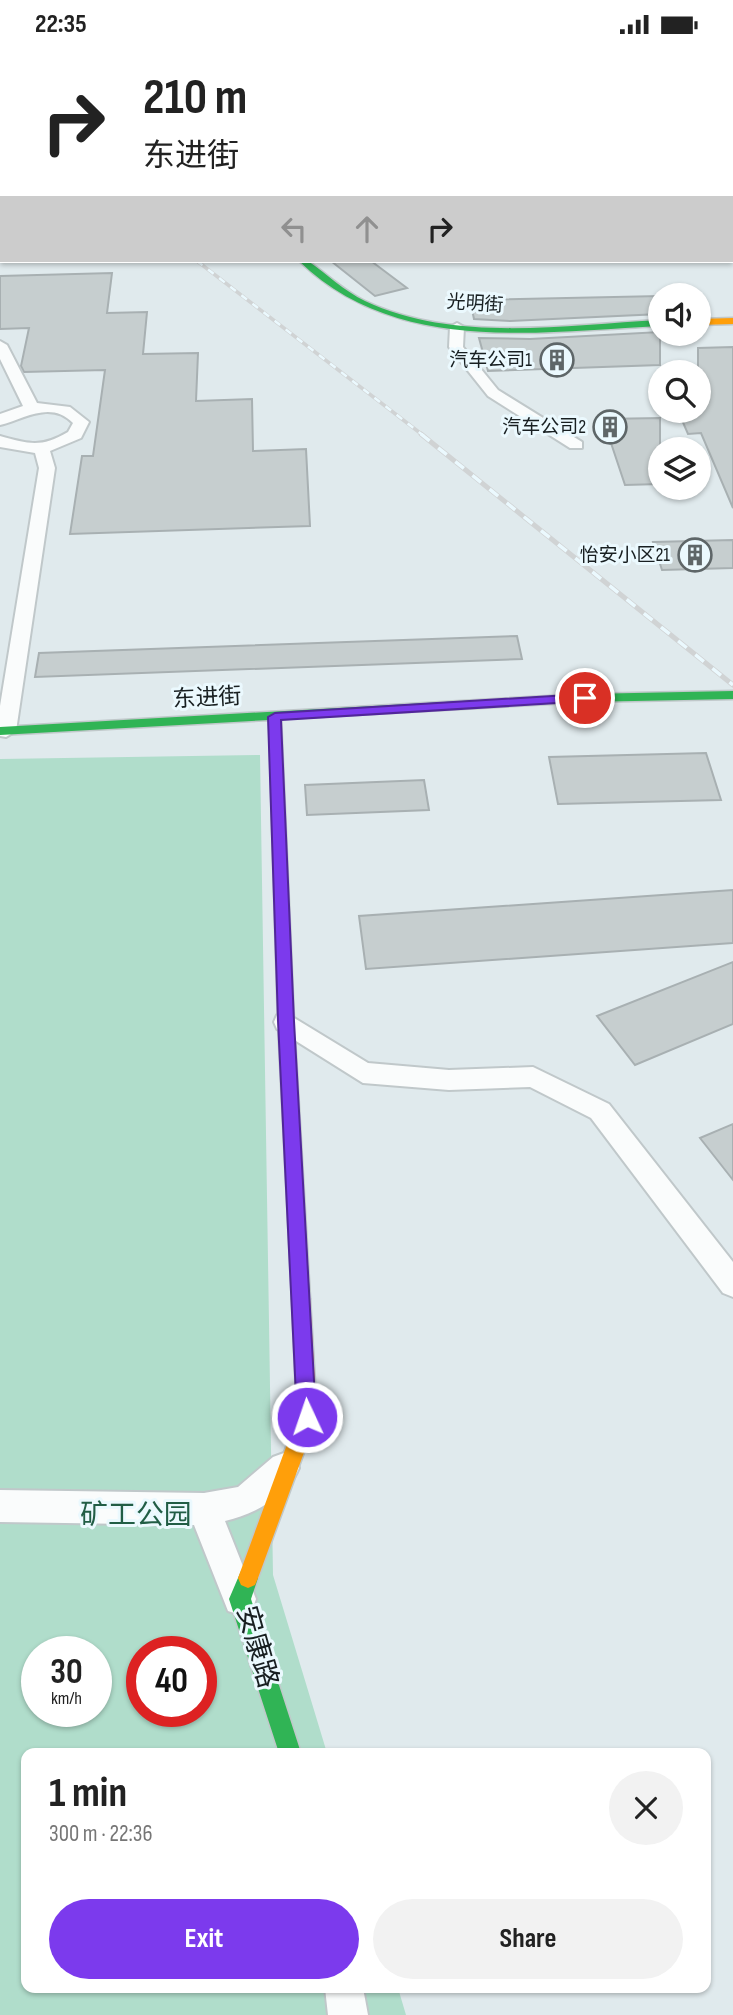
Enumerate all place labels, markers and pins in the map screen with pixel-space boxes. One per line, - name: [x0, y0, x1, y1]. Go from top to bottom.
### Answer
- building icon: 汽车公司1: [538, 341, 576, 379]
- place label: 汽车公司1: [449, 349, 532, 372]
- building icon: 汽车公司2: [591, 408, 629, 446]
- place label: 汽车公司2: [502, 416, 586, 439]
- building icon: 怡安小区21: [676, 536, 714, 574]
- place label: 怡安小区21: [579, 544, 670, 567]
- pin: [555, 668, 615, 728]

